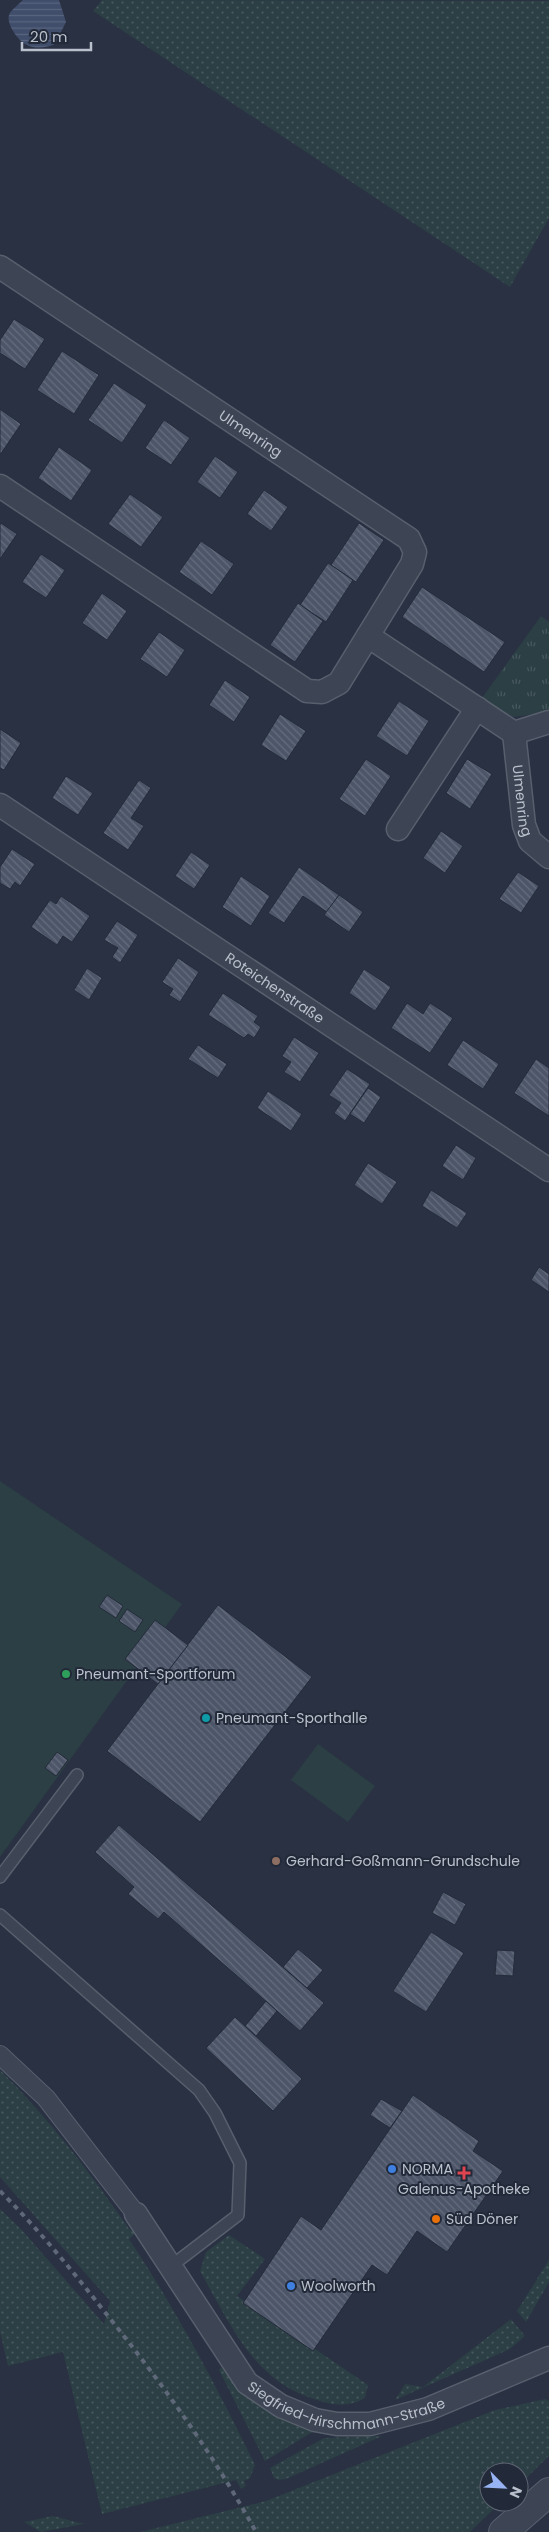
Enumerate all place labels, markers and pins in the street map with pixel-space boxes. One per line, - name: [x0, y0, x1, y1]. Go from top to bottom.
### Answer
- place label: Pneumant-Sportforum: [76, 1664, 236, 1684]
- marker: Pneumant-Sportforum: [60, 1668, 72, 1680]
- place label: Pneumant-Sporthalle: [216, 1708, 368, 1728]
- marker: Pneumant-Sporthalle: [200, 1712, 212, 1724]
- place label: Gerhard-Goßmann-Grundschule: [286, 1851, 520, 1871]
- marker: Gerhard-Goßmann-Grundschule: [270, 1855, 282, 1867]
- place label: NORMA: [402, 2159, 453, 2179]
- marker: NORMA: [386, 2163, 398, 2175]
- marker: Galenus-Apotheke: [458, 2167, 470, 2179]
- place label: Galenus-Apotheke: [398, 2179, 530, 2199]
- place label: Süd Döner: [446, 2209, 518, 2229]
- marker: Süd Döner: [430, 2213, 442, 2225]
- place label: Woolworth: [301, 2276, 376, 2296]
- marker: Woolworth: [285, 2280, 297, 2292]

